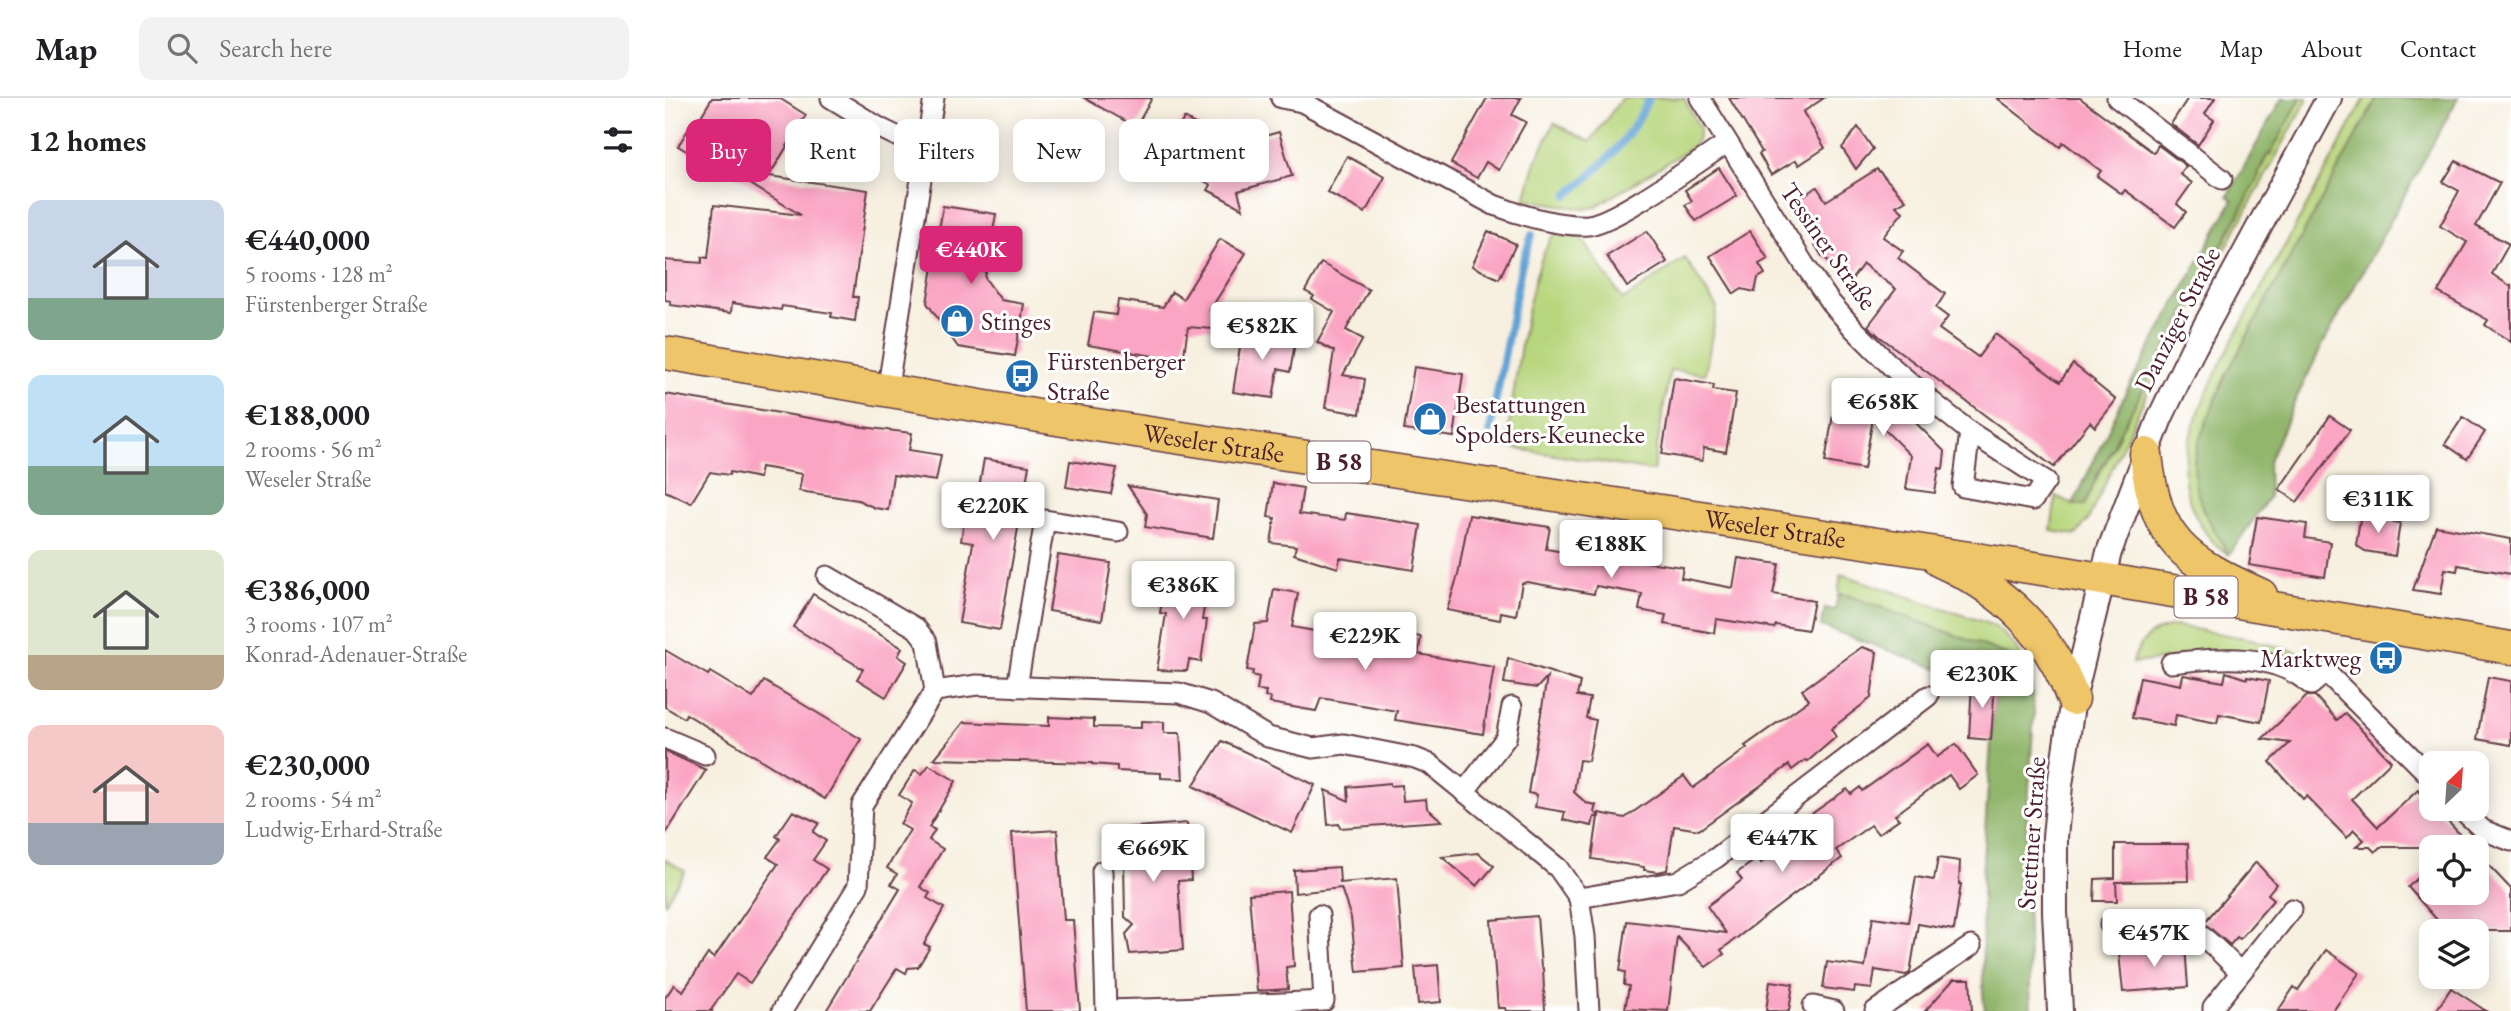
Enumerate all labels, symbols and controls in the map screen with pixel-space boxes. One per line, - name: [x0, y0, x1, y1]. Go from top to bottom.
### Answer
- search box: [139, 17, 629, 80]
- text: Map: [35, 27, 97, 70]
- icon: search: [163, 29, 201, 67]
- text: Search here: [219, 31, 332, 65]
- text: Home: [2122, 33, 2182, 64]
- text: Map: [2220, 33, 2263, 64]
- text: About: [2301, 33, 2362, 64]
- text: Contact: [2400, 33, 2476, 64]
- chip: Buy: [686, 119, 771, 182]
- chip: Rent: [785, 119, 880, 182]
- chip: Filters: [894, 119, 999, 182]
- chip: New: [1013, 119, 1105, 182]
- chip: Apartment: [1119, 119, 1269, 182]
- text: 12 homes: [28, 121, 146, 160]
- icon: filters: [599, 121, 637, 159]
- street label: Tessiner Straße: [1773, 176, 1885, 316]
- text: €440,000: [245, 220, 370, 259]
- pin: €440K: [922, 226, 1020, 286]
- icon: home: [84, 228, 168, 312]
- text: €440K: [935, 234, 1007, 264]
- street label: Danziger Straße: [2126, 241, 2228, 397]
- text: 5 rooms · 128 m²: [245, 259, 393, 289]
- text: Fürstenberger Straße: [245, 289, 427, 319]
- shop icon: Stinges: [938, 302, 976, 340]
- pin: €582K: [1213, 302, 1311, 362]
- place label: Stinges: [981, 304, 1051, 338]
- text: €582K: [1226, 310, 1298, 340]
- place label: Fürstenberger Straße: [1047, 344, 1186, 408]
- bus stop icon: Fürstenberger Straße: [1003, 357, 1041, 395]
- pin: €658K: [1834, 378, 1932, 438]
- text: €658K: [1847, 386, 1919, 416]
- place label: Bestattungen Spolders-Keunecke: [1455, 387, 1645, 451]
- text: €188,000: [245, 395, 370, 434]
- shop icon: Bestattungen Spolders-Keunecke: [1411, 400, 1449, 438]
- icon: home: [84, 403, 168, 487]
- street label: Weseler Straße: [1141, 415, 1287, 470]
- text: 2 rooms · 56 m²: [245, 434, 382, 464]
- road number: B 58: [1307, 442, 1371, 482]
- text: Weseler Straße: [245, 464, 371, 494]
- pin: €311K: [2329, 476, 2427, 535]
- pin: €220K: [944, 482, 1042, 542]
- text: €311K: [2342, 483, 2414, 513]
- text: €220K: [957, 490, 1029, 520]
- street label: Weseler Straße: [1702, 501, 1848, 556]
- pin: €188K: [1562, 520, 1660, 580]
- text: €188K: [1575, 528, 1647, 558]
- pin: €386K: [1134, 561, 1232, 621]
- text: €386K: [1147, 569, 1219, 599]
- text: €386,000: [245, 570, 370, 609]
- road number: B 58: [2175, 576, 2237, 618]
- icon: home: [84, 578, 168, 662]
- text: 3 rooms · 107 m²: [245, 609, 393, 639]
- pin: €229K: [1316, 612, 1414, 672]
- text: €229K: [1329, 620, 1401, 650]
- text: Konrad-Adenauer-Straße: [245, 639, 467, 669]
- bus stop icon: Marktweg: [2367, 639, 2405, 677]
- place label: Marktweg: [2260, 641, 2362, 675]
- pin: €230K: [1933, 650, 2031, 710]
- text: €230K: [1946, 658, 2018, 688]
- text: €230,000: [245, 745, 370, 784]
- north arrow: [2419, 751, 2489, 821]
- map controls: [2419, 751, 2489, 989]
- icon: home: [84, 753, 168, 837]
- street label: Stettiner Straße: [2009, 755, 2053, 911]
- text: 2 rooms · 54 m²: [245, 784, 382, 814]
- text: Ludwig-Erhard-Straße: [245, 814, 443, 844]
- pin: €447K: [1733, 814, 1831, 874]
- text: €447K: [1746, 822, 1818, 852]
- pin: €669K: [1104, 824, 1202, 884]
- text: €669K: [1117, 832, 1189, 862]
- button: locate: [2419, 835, 2489, 905]
- pin: €457K: [2105, 910, 2203, 969]
- text: €457K: [2118, 917, 2190, 947]
- button: layers: [2419, 919, 2489, 989]

